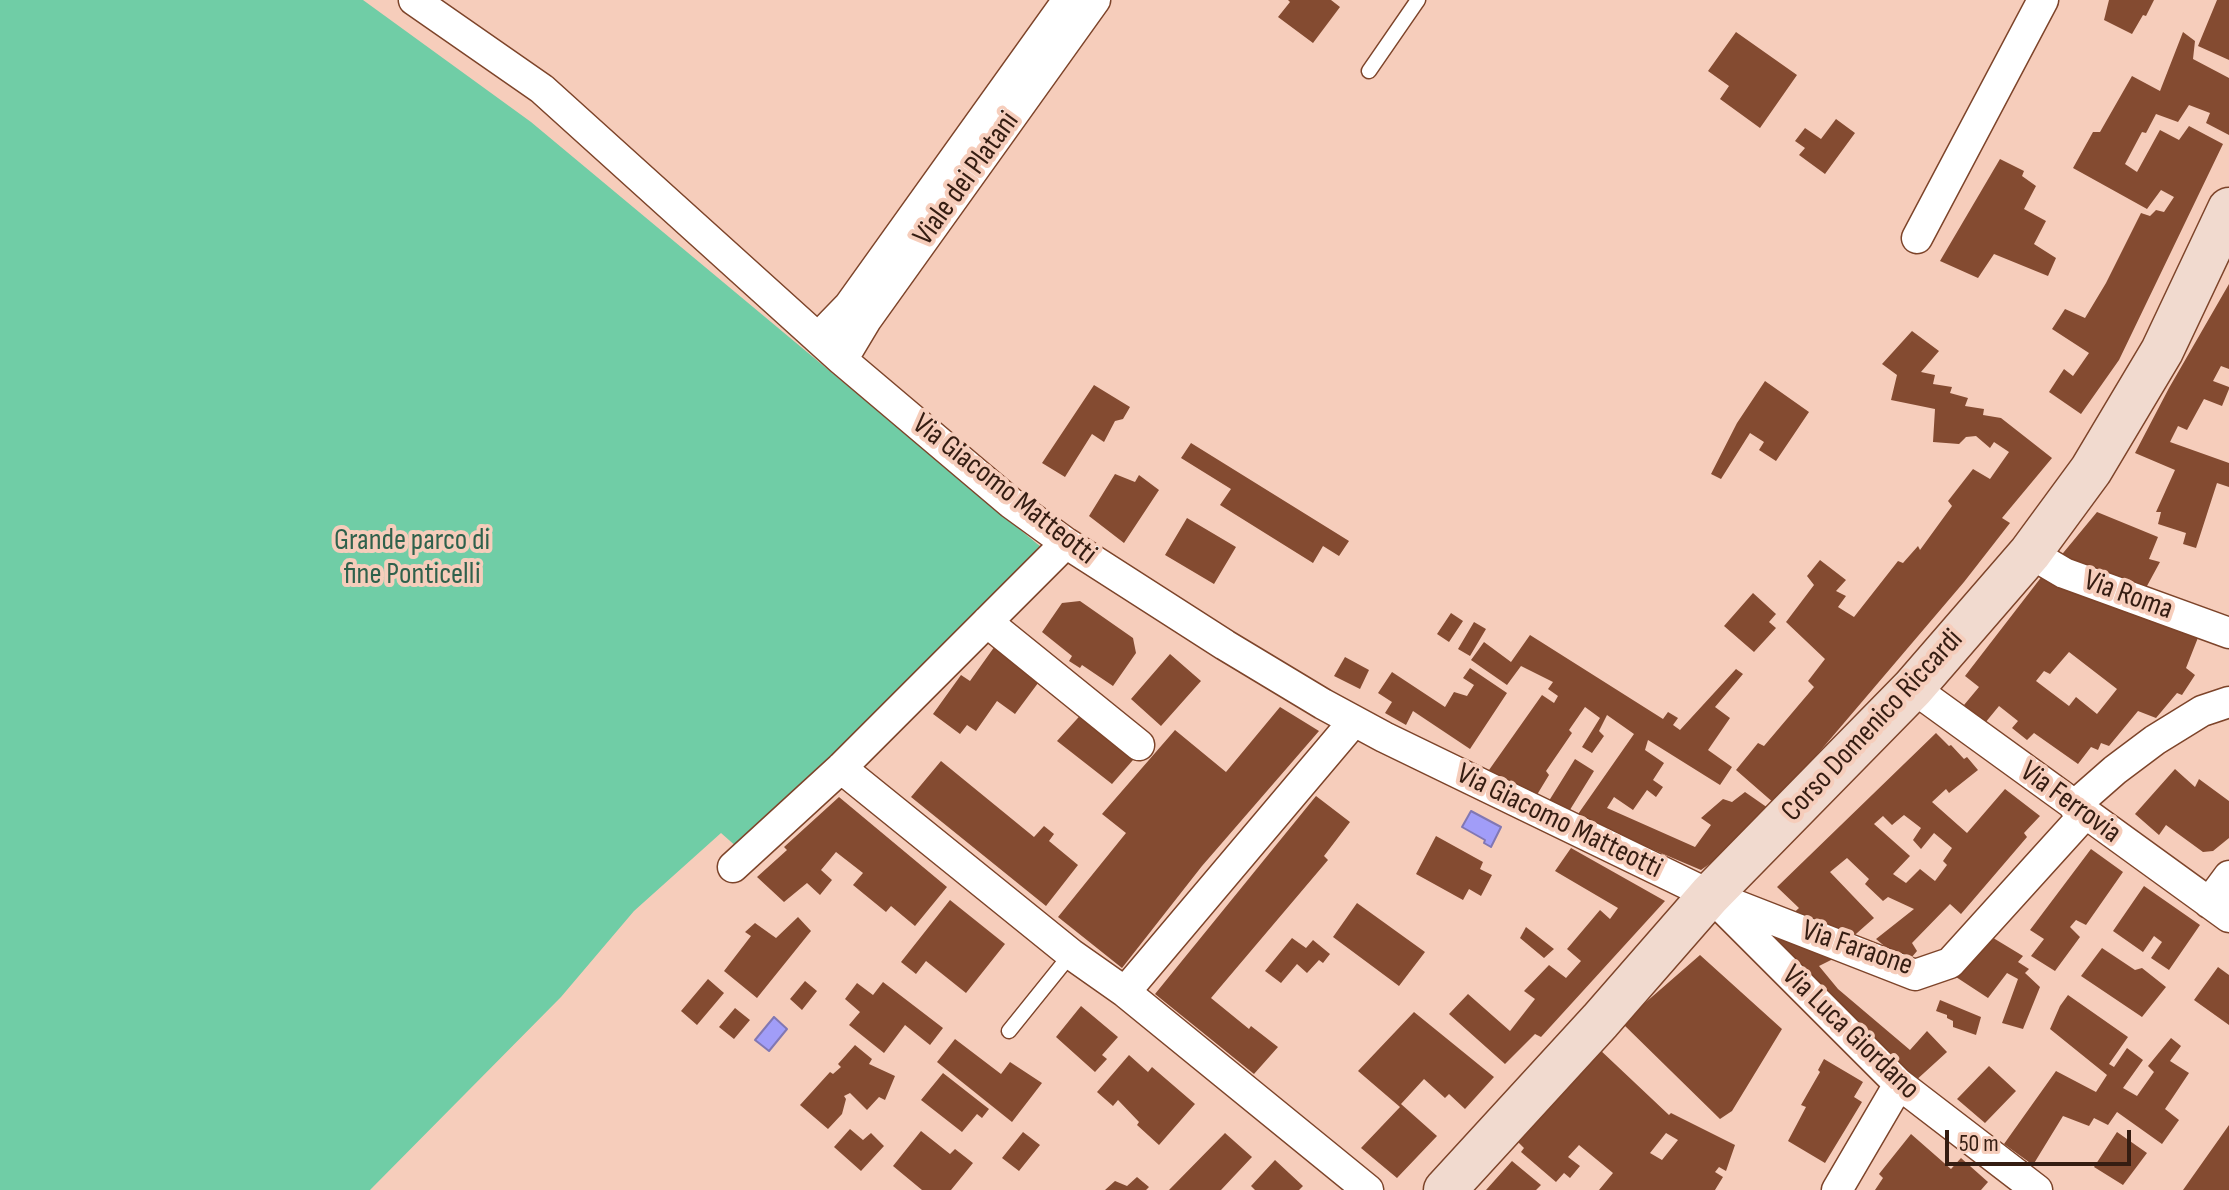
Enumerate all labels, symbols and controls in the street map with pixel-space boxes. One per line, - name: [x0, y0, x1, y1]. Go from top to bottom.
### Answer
- street label: Viale dei Platani: [906, 105, 1028, 253]
- street label: Via Giacomo Matteotti: [905, 407, 1103, 573]
- park label: Grande parco di fine Ponticelli: [334, 523, 490, 594]
- street label: Via Roma: [2079, 563, 2177, 629]
- street label: Corso Domenico Riccardi: [1775, 622, 1971, 830]
- street label: Via Ferrovia: [2012, 754, 2128, 852]
- street label: Via Giacomo Matteotti: [1450, 757, 1668, 887]
- street label: Via Faraone: [1797, 913, 1917, 985]
- street label: Via Luca Giordano: [1774, 958, 1926, 1108]
- scale bar: [1949, 1114, 2135, 1164]
- text: 50 m: [1959, 1129, 1999, 1158]

